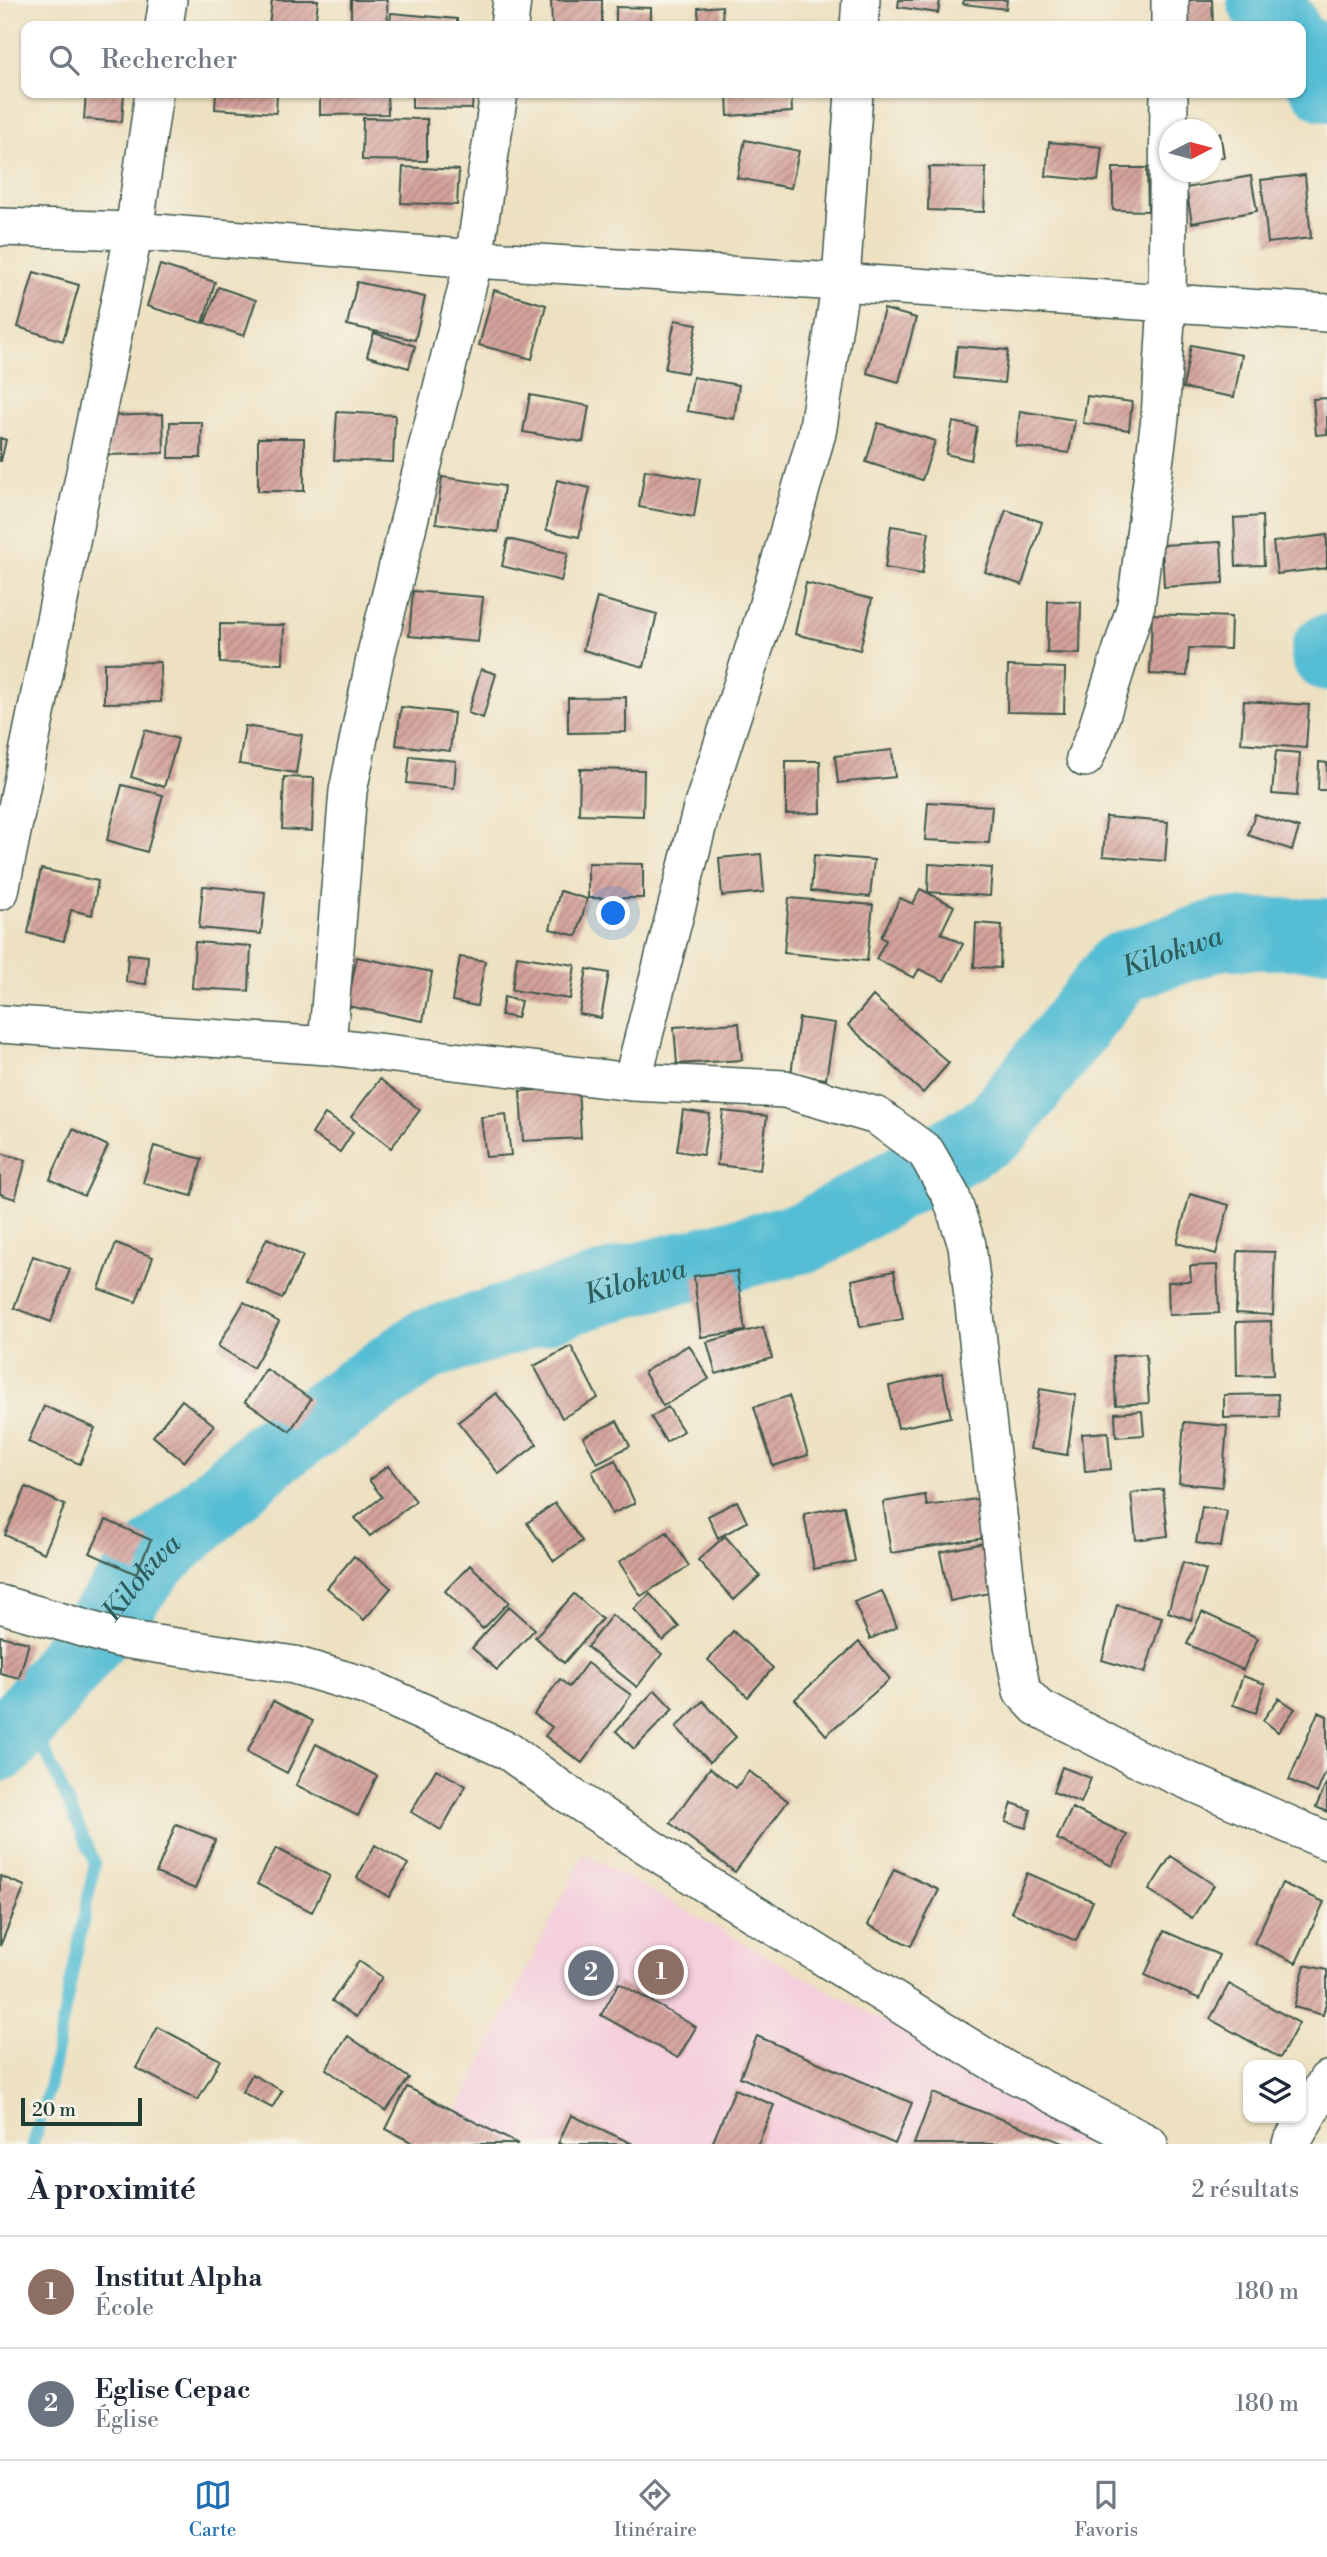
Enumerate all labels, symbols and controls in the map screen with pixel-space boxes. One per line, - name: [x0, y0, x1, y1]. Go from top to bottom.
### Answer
- search box: [21, 21, 1306, 98]
- icon: search: [45, 41, 83, 79]
- text: Rechercher: [101, 44, 237, 76]
- north arrow: [1159, 119, 1222, 182]
- your location: [596, 896, 630, 930]
- water label: Kilokwa: [1117, 919, 1228, 986]
- water label: Kilokwa: [580, 1251, 690, 1313]
- water label: Kilokwa: [94, 1526, 189, 1629]
- pin: 1: [638, 1946, 684, 1998]
- pin: 2: [568, 1947, 614, 1999]
- map controls: [1243, 2060, 1306, 2123]
- button: layers: [1243, 2060, 1306, 2123]
- scale bar: [21, 2095, 142, 2127]
- text: 20 m: [32, 2098, 76, 2122]
- text: À proximité: [28, 2171, 196, 2209]
- text: 2 résultats: [1191, 2176, 1299, 2204]
- text: Institut Alpha: [95, 2262, 262, 2294]
- text: 1: [45, 2278, 57, 2306]
- text: 180 m: [1235, 2278, 1299, 2306]
- text: École: [95, 2294, 154, 2322]
- text: Eglise Cepac: [95, 2374, 250, 2406]
- text: 2: [44, 2390, 58, 2418]
- text: 180 m: [1235, 2390, 1299, 2418]
- text: Église: [95, 2406, 159, 2434]
- tab: Carte: [189, 2476, 236, 2542]
- tab: Itinéraire: [614, 2476, 697, 2542]
- tab: Favoris: [1075, 2476, 1138, 2542]

